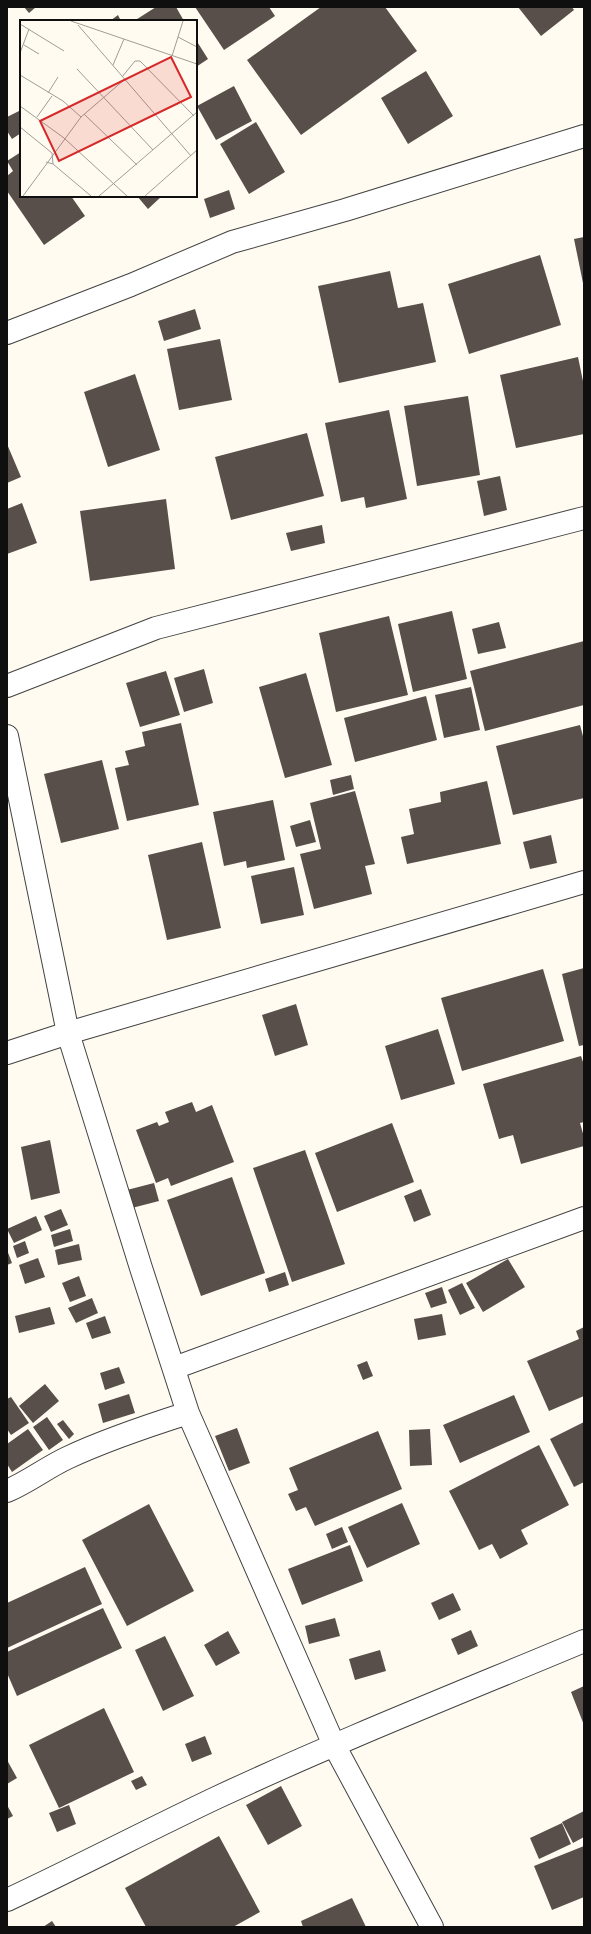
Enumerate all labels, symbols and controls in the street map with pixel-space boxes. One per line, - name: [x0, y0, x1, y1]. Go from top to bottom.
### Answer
- inset map: [20, 20, 197, 197]

